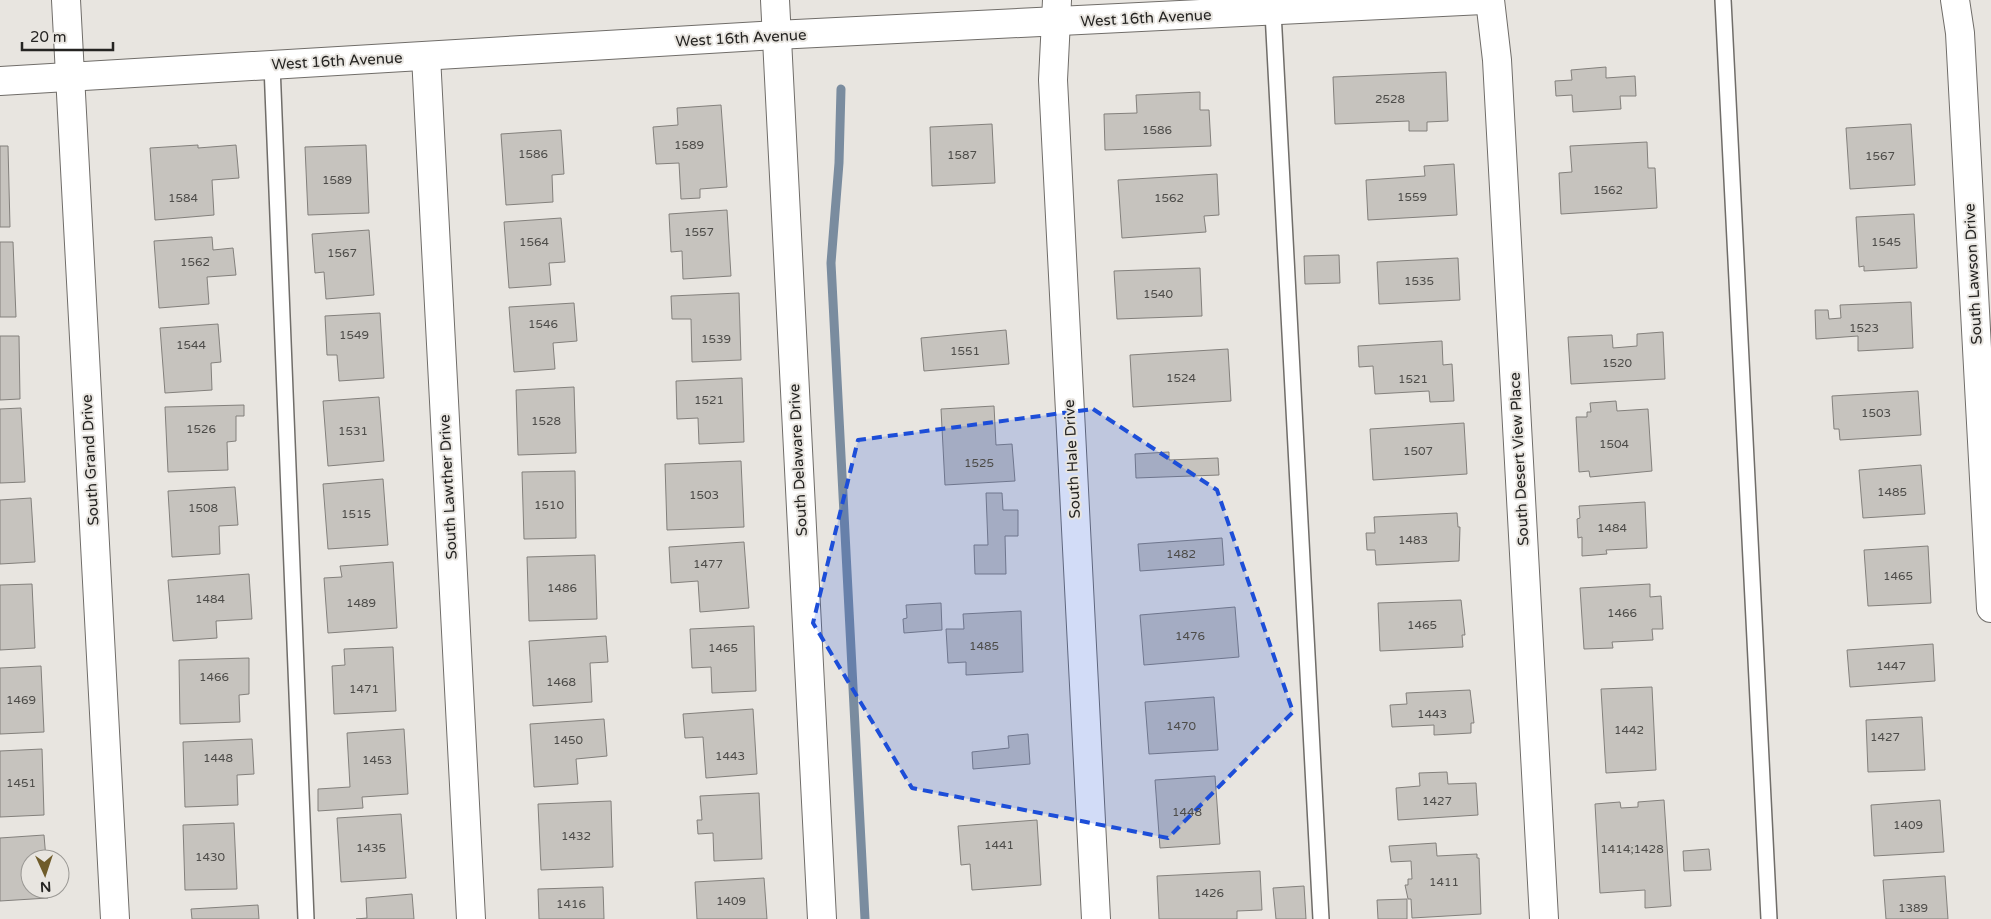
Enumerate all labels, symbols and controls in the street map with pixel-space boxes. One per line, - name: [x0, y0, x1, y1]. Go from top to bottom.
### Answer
- street label: West 16th Avenue: [1080, 6, 1212, 30]
- scale bar: [22, 20, 114, 52]
- street label: West 16th Avenue: [675, 26, 807, 50]
- text: 20 m: [30, 28, 67, 46]
- street label: West 16th Avenue: [271, 49, 403, 73]
- house number: 2528: [1375, 92, 1405, 106]
- house number: 1586: [1142, 123, 1172, 137]
- house number: 1589: [674, 138, 704, 152]
- house number: 1586: [518, 147, 548, 161]
- house number: 1587: [947, 148, 977, 162]
- house number: 1567: [1865, 149, 1895, 163]
- house number: 1589: [322, 173, 352, 187]
- house number: 1562: [1593, 183, 1623, 197]
- house number: 1559: [1397, 190, 1427, 204]
- house number: 1584: [168, 191, 199, 205]
- house number: 1562: [1154, 191, 1184, 205]
- street label: South Lawson Drive: [1960, 203, 1986, 345]
- house number: 1557: [684, 225, 714, 239]
- house number: 1564: [519, 235, 550, 249]
- house number: 1545: [1871, 235, 1901, 249]
- house number: 1567: [327, 246, 357, 260]
- house number: 1562: [180, 255, 210, 269]
- house number: 1535: [1404, 274, 1434, 288]
- house number: 1540: [1143, 287, 1174, 301]
- house number: 1546: [528, 317, 558, 331]
- house number: 1523: [1849, 321, 1879, 335]
- house number: 1549: [339, 328, 369, 342]
- house number: 1539: [701, 332, 731, 346]
- house number: 1544: [176, 338, 207, 352]
- house number: 1551: [950, 344, 980, 358]
- house number: 1520: [1602, 356, 1633, 370]
- house number: 1524: [1166, 371, 1197, 385]
- house number: 1521: [1398, 372, 1428, 386]
- street label: South Desert View Place: [1505, 372, 1533, 546]
- street label: South Delaware Drive: [785, 383, 811, 537]
- house number: 1521: [694, 393, 724, 407]
- street label: South Grand Drive: [78, 394, 102, 526]
- street label: South Hale Drive: [1060, 399, 1084, 519]
- house number: 1503: [1861, 406, 1891, 420]
- street label: South Lawther Drive: [435, 414, 461, 560]
- house number: 1528: [531, 414, 561, 428]
- house number: 1526: [186, 422, 216, 436]
- house number: 1531: [338, 424, 368, 438]
- house number: 1504: [1599, 437, 1630, 451]
- house number: 1507: [1403, 444, 1433, 458]
- house number: 1525: [964, 456, 994, 470]
- house number: 1485: [1877, 485, 1907, 499]
- house number: 1503: [689, 488, 719, 502]
- house number: 1510: [534, 498, 565, 512]
- house number: 1508: [188, 501, 218, 515]
- house number: 1515: [341, 507, 371, 521]
- house number: 1484: [1597, 521, 1628, 535]
- house number: 1483: [1398, 533, 1428, 547]
- house number: 1482: [1166, 547, 1196, 561]
- house number: 1477: [693, 557, 723, 571]
- house number: 1465: [1883, 569, 1913, 583]
- house number: 1486: [547, 581, 577, 595]
- house number: 1484: [195, 592, 226, 606]
- house number: 1489: [346, 596, 376, 610]
- house number: 1466: [1607, 606, 1637, 620]
- house number: 1465: [1407, 618, 1437, 632]
- house number: 1476: [1175, 629, 1205, 643]
- house number: 1485: [969, 639, 999, 653]
- house number: 1465: [708, 641, 738, 655]
- house number: 1447: [1876, 659, 1906, 673]
- house number: 1466: [199, 670, 229, 684]
- house number: 1468: [546, 675, 576, 689]
- house number: 1471: [349, 682, 379, 696]
- house number: 1469: [6, 693, 36, 707]
- house number: 1443: [1417, 707, 1447, 721]
- house number: 1470: [1166, 719, 1197, 733]
- house number: 1442: [1614, 723, 1644, 737]
- house number: 1427: [1870, 730, 1900, 744]
- house number: 1450: [553, 733, 584, 747]
- house number: 1443: [715, 749, 745, 763]
- house number: 1448: [203, 751, 233, 765]
- house number: 1453: [362, 753, 392, 767]
- house number: 1451: [6, 776, 36, 790]
- house number: 1427: [1422, 794, 1452, 808]
- house number: 1448: [1172, 805, 1202, 819]
- house number: 1409: [1893, 818, 1923, 832]
- house number: 1432: [561, 829, 591, 843]
- house number: 1441: [984, 838, 1014, 852]
- house number: 1435: [356, 841, 386, 855]
- house number: 1414;1428: [1600, 842, 1664, 856]
- north arrow: [20, 849, 70, 899]
- house number: 1430: [195, 850, 226, 864]
- house number: 1411: [1429, 875, 1459, 889]
- text: N: [40, 878, 52, 895]
- house number: 1426: [1194, 886, 1224, 900]
- house number: 1409: [716, 894, 746, 908]
- house number: 1416: [556, 897, 586, 911]
- house number: 1389: [1898, 901, 1928, 915]

